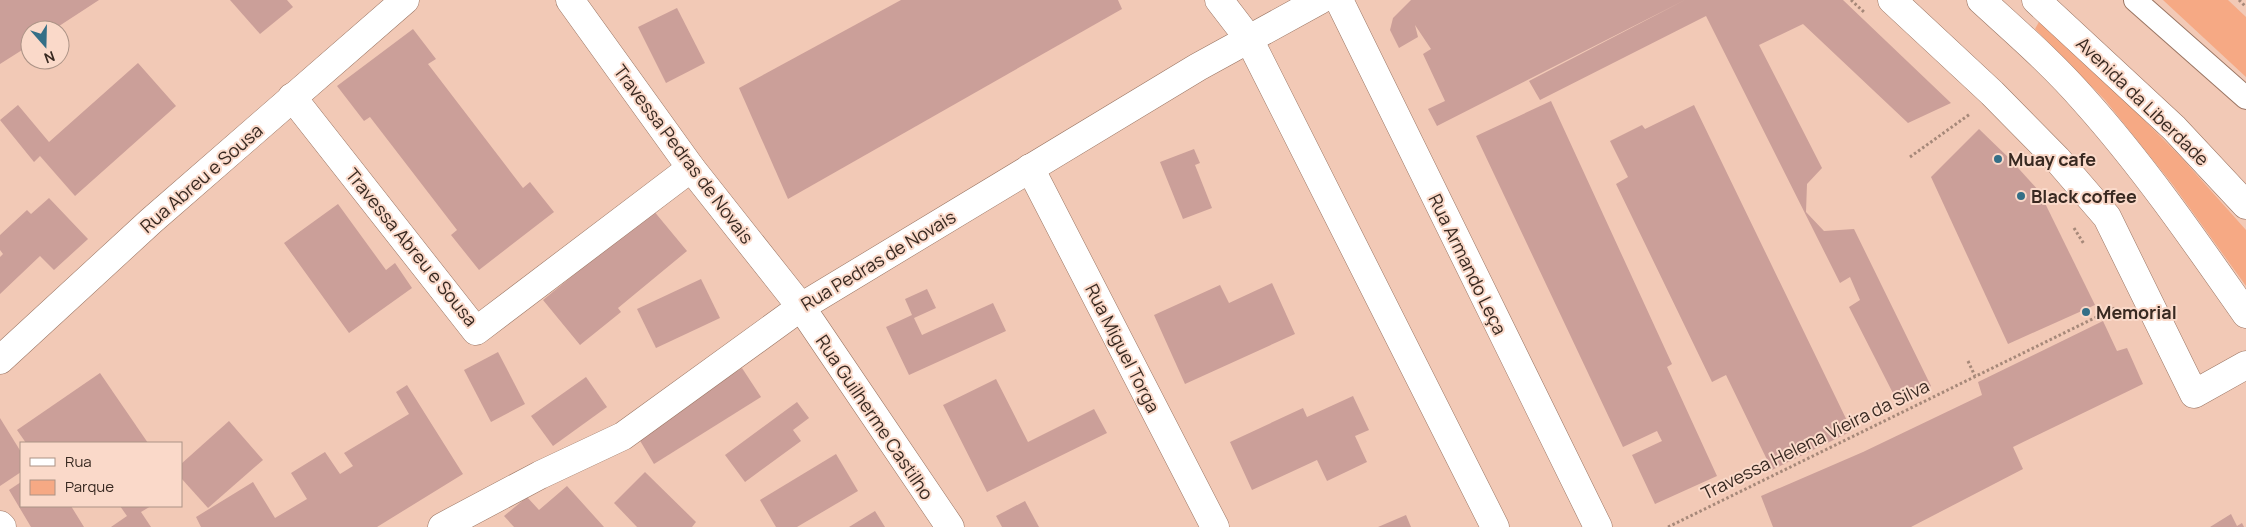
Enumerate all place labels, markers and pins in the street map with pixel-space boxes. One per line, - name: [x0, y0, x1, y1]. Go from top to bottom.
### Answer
- place label: Muay cafe: [2008, 147, 2096, 171]
- marker: Muay cafe: [1992, 153, 2004, 165]
- place label: Black coffee: [2031, 184, 2137, 208]
- marker: Black coffee: [2015, 190, 2027, 202]
- place label: Memorial: [2096, 300, 2177, 324]
- marker: Memorial: [2080, 306, 2092, 318]

